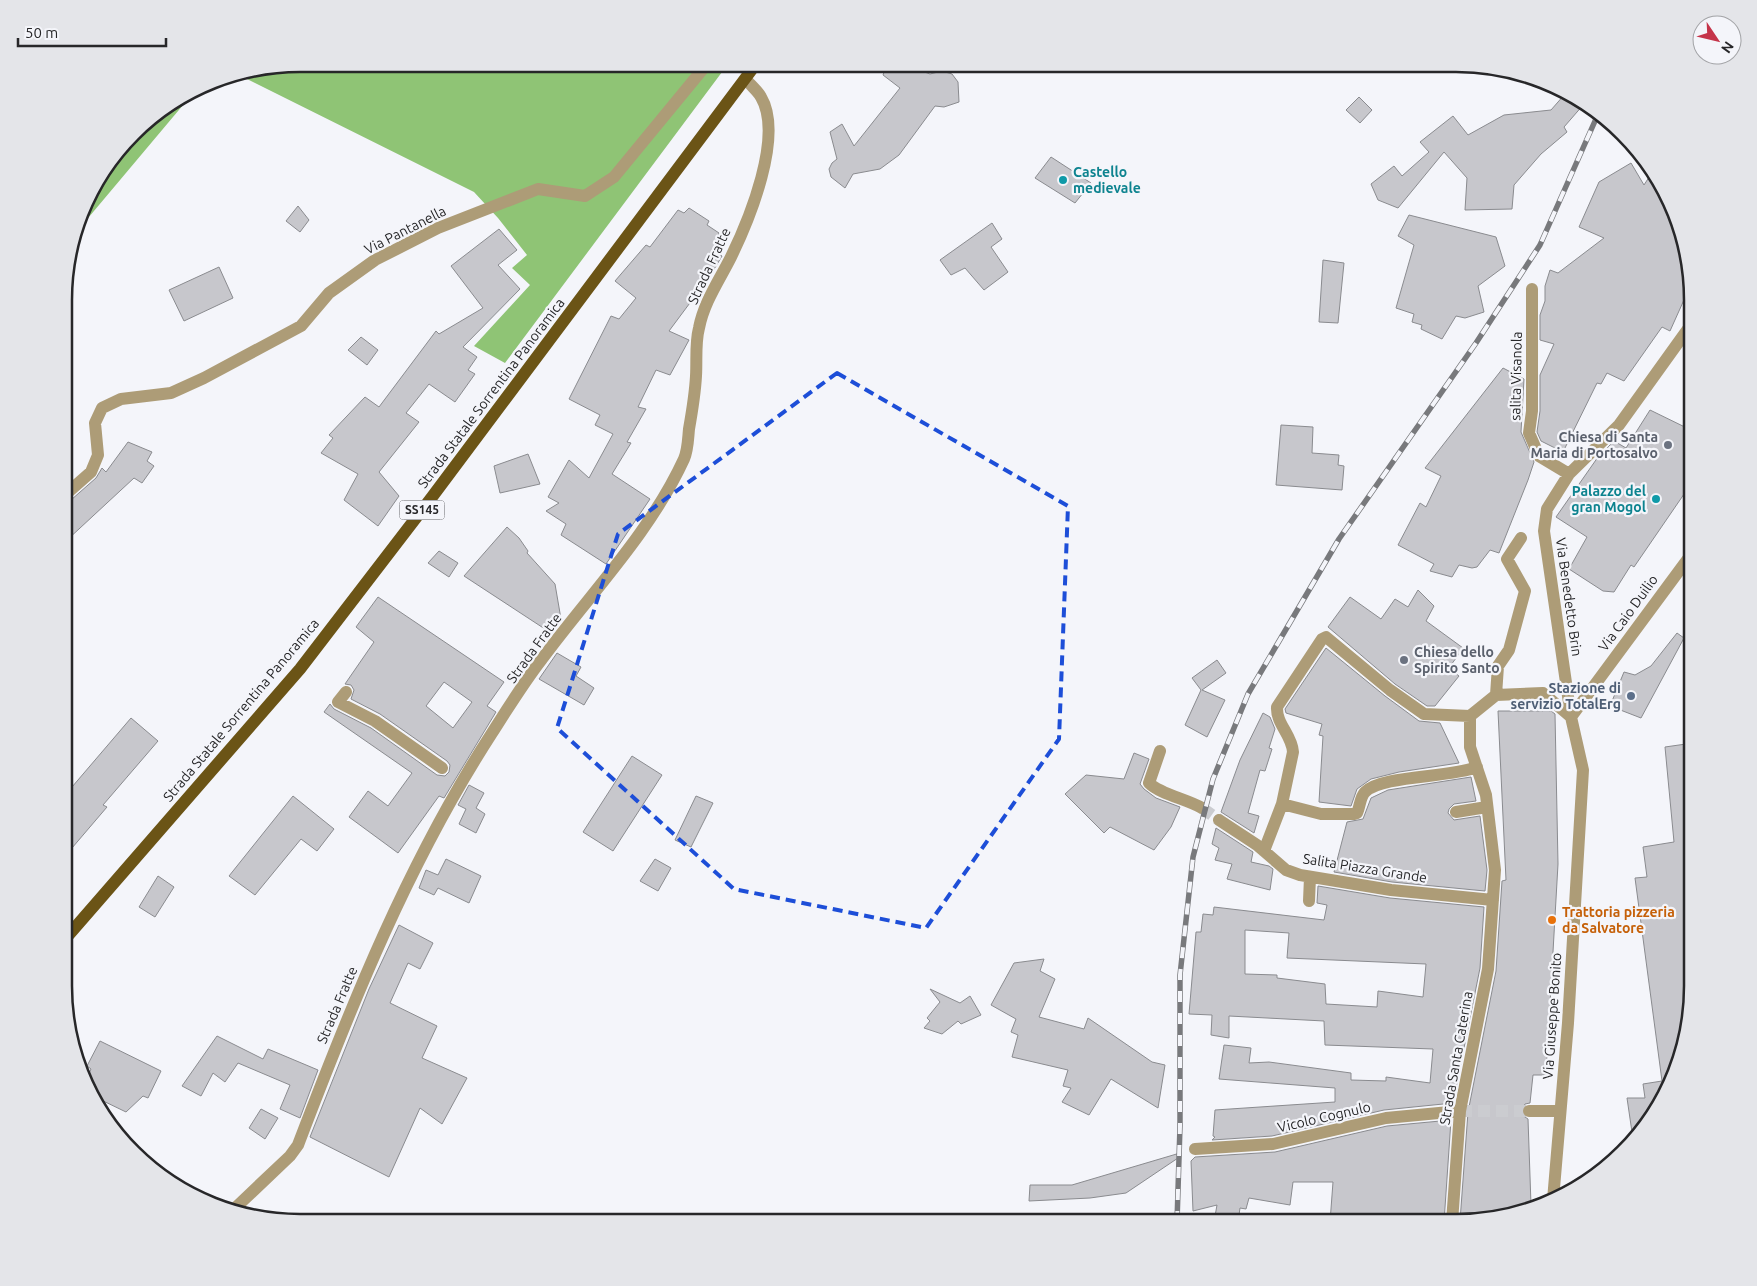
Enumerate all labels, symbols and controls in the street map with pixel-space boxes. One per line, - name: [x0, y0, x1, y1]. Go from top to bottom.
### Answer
- scale bar: [18, 15, 165, 47]
- north arrow: [1692, 15, 1742, 65]
- text: 50 m: [25, 24, 58, 41]
- text: N: [1718, 39, 1737, 56]
- place label: Castello medievale: [1073, 164, 1141, 196]
- marker: Castello medievale: [1057, 174, 1069, 186]
- street label: Via Pantanella: [361, 203, 449, 257]
- street label: Strada Fratte: [684, 225, 734, 307]
- street label: Strada Statale Sorrentina Panoramica: [414, 295, 568, 491]
- street label: salita Visanola: [1507, 331, 1525, 421]
- place label: Chiesa di Santa Maria di Portosalvo: [1531, 429, 1658, 461]
- marker: Chiesa di Santa Maria di Portosalvo: [1662, 439, 1674, 451]
- place label: Palazzo del gran Mogol: [1571, 483, 1646, 515]
- marker: Palazzo del gran Mogol: [1650, 493, 1662, 505]
- road number: SS145: [400, 500, 444, 520]
- street label: Via Benedetto Brin: [1553, 537, 1585, 657]
- street label: Via Caio Duilio: [1595, 572, 1661, 654]
- street label: Strada Fratte: [503, 610, 565, 686]
- street label: Strada Statale Sorrentina Panoramica: [160, 615, 322, 805]
- place label: Chiesa dello Spirito Santo: [1414, 644, 1500, 676]
- marker: Chiesa dello Spirito Santo: [1398, 654, 1410, 666]
- place label: Stazione di servizio TotalErg: [1511, 680, 1621, 712]
- marker: Stazione di servizio TotalErg: [1625, 690, 1637, 702]
- street label: Salita Piazza Grande: [1302, 850, 1428, 886]
- place label: Trattoria pizzeria da Salvatore: [1562, 904, 1675, 936]
- marker: Trattoria pizzeria da Salvatore: [1546, 914, 1558, 926]
- street label: Via Giuseppe Bonito: [1540, 952, 1564, 1080]
- street label: Strada Fratte: [314, 964, 360, 1046]
- street label: Strada Santa Caterina: [1436, 990, 1476, 1126]
- street label: Vicolo Cognulo: [1276, 1099, 1372, 1135]

